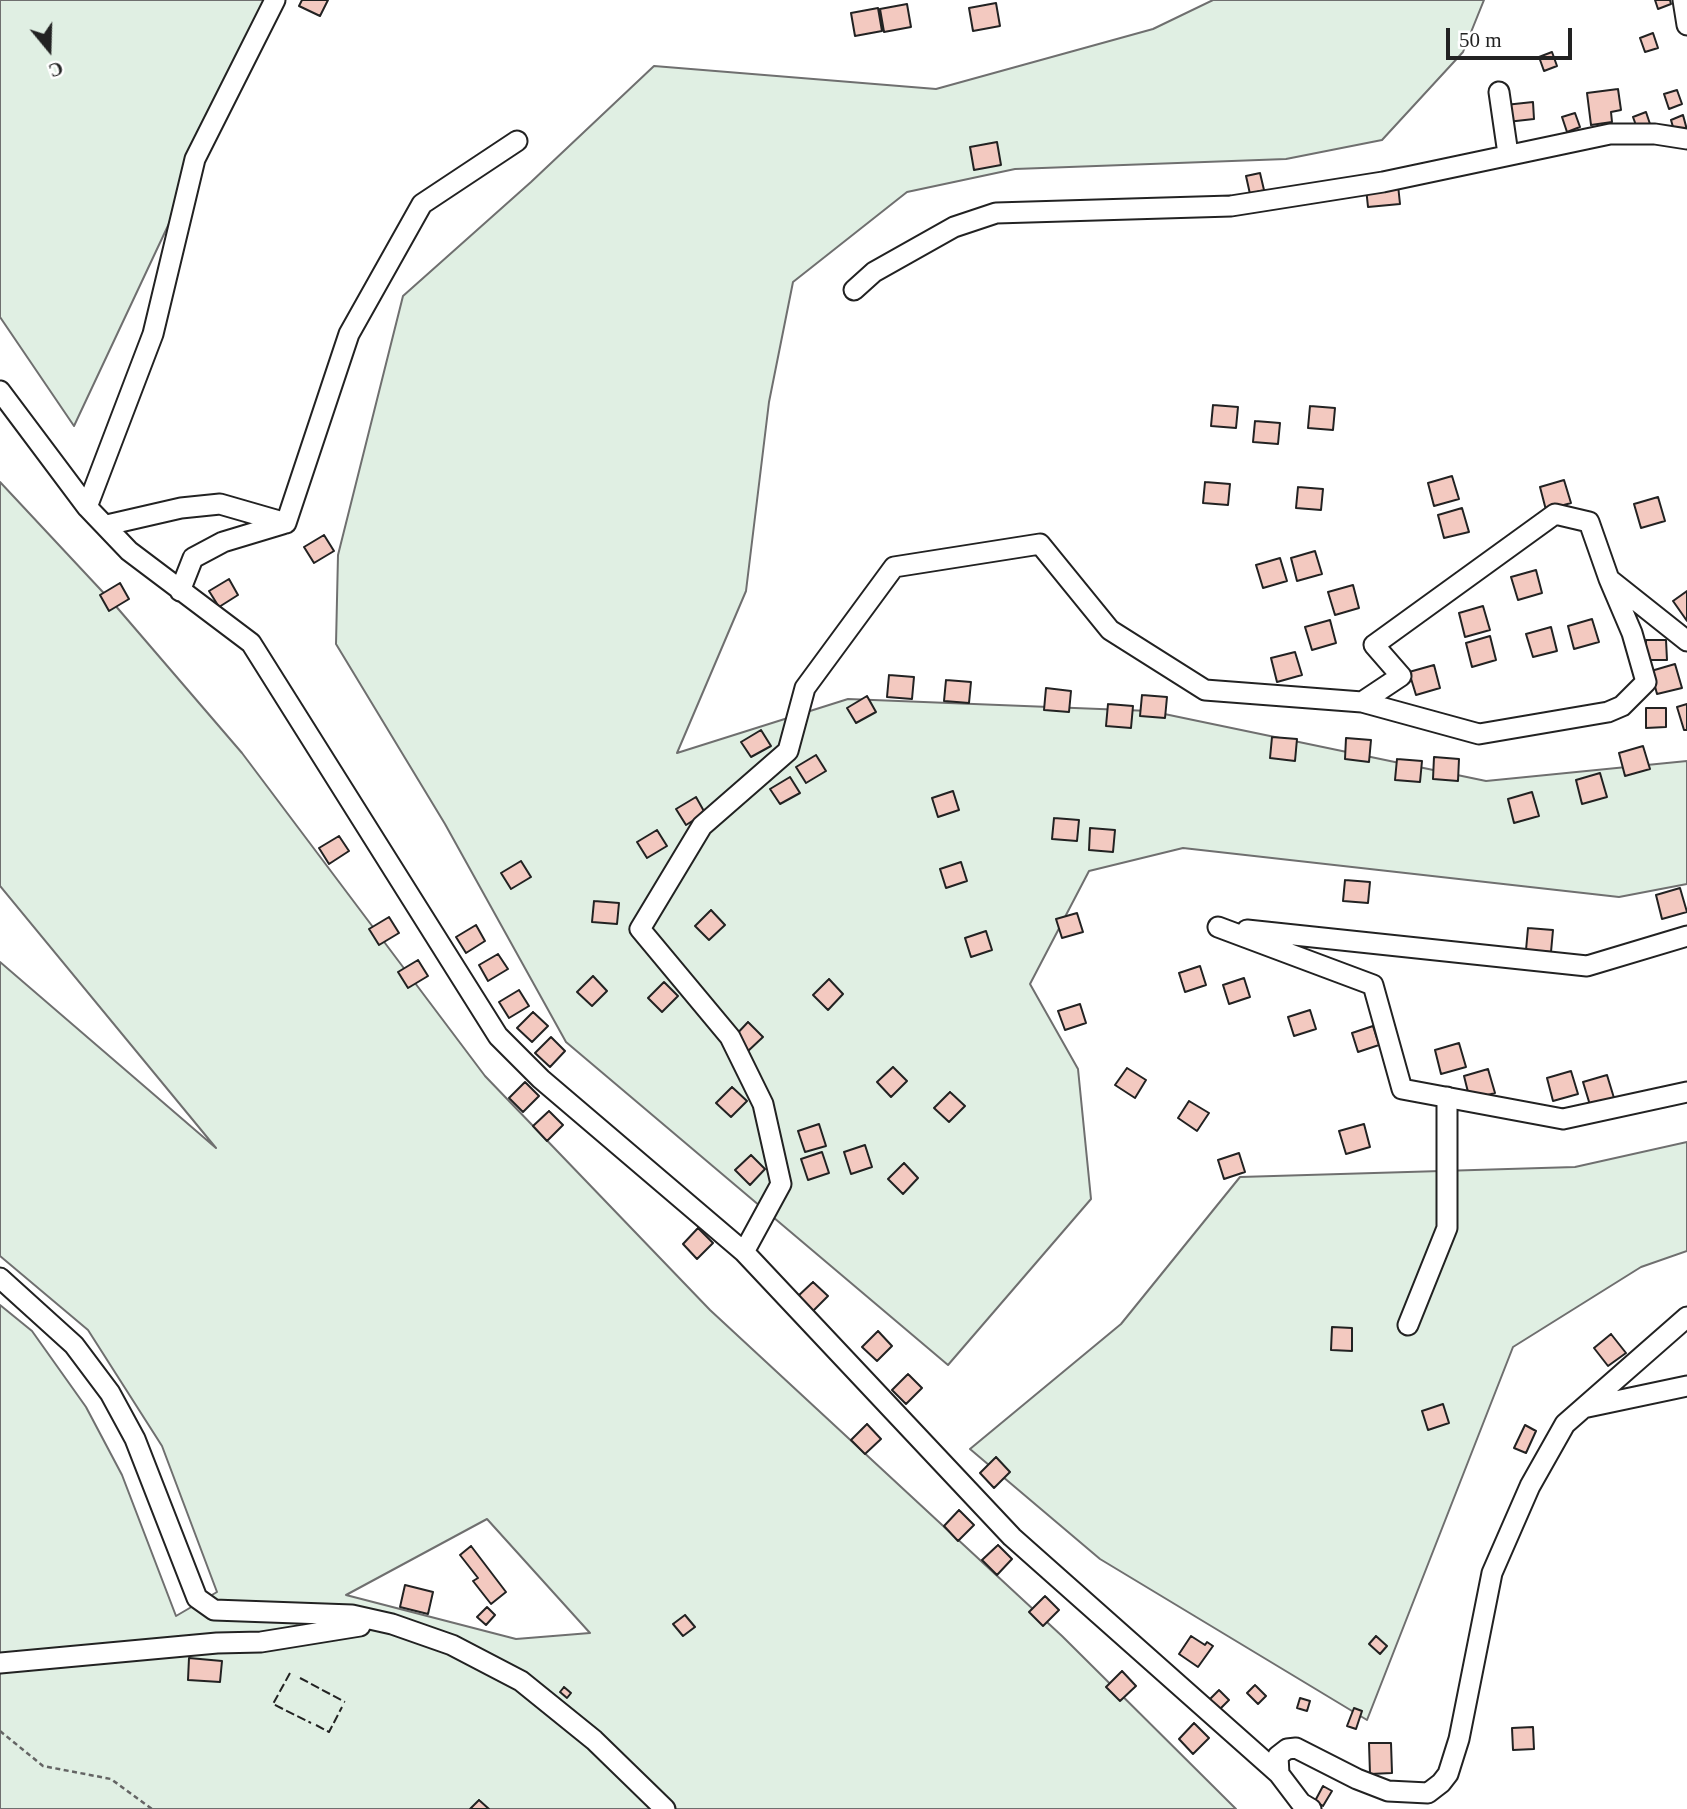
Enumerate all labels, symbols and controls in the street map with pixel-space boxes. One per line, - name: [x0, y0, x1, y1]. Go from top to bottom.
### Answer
- north arrow: [14, 14, 84, 84]
- scale bar: [1449, 14, 1575, 58]
- text: 50 m: [1459, 28, 1502, 52]
- text: С: [46, 57, 66, 81]

